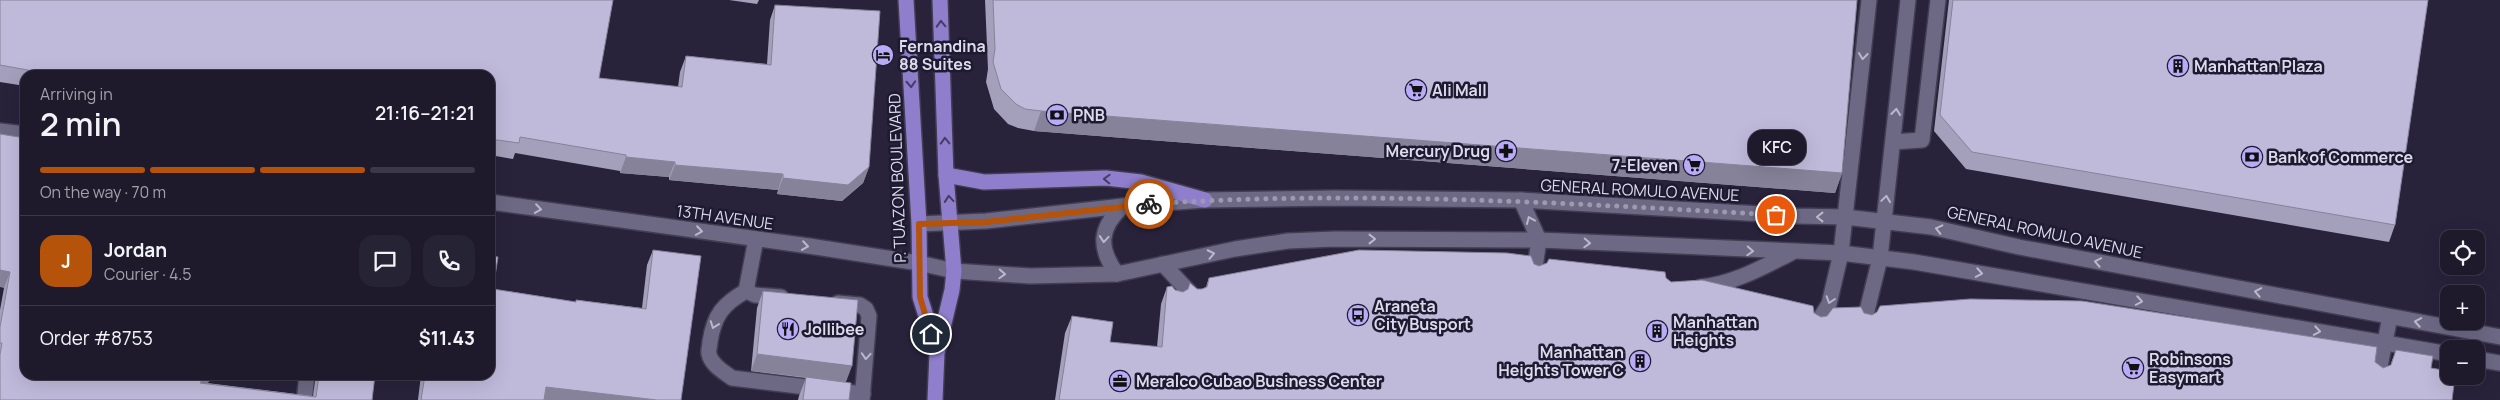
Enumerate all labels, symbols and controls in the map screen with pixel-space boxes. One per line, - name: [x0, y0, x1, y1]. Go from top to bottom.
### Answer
- one-way arrow: [935, 20, 946, 28]
- place label: Fernandina 88 Suites: [899, 35, 986, 75]
- hotel icon: Fernandina 88 Suites: [871, 43, 895, 67]
- one-way arrow: [1858, 52, 1869, 60]
- building icon: Manhattan Plaza: [2166, 54, 2190, 78]
- place label: Manhattan Plaza: [2194, 55, 2323, 77]
- supermarket icon: Ali Mall: [1404, 78, 1428, 102]
- place label: Ali Mall: [1432, 79, 1487, 101]
- one-way arrow: [905, 80, 916, 88]
- text: Arriving in: [40, 83, 113, 105]
- street label: P. TUAZON BOULEVARD: [883, 93, 911, 263]
- text: 21:16–21:21: [375, 100, 475, 126]
- text: 2 min: [40, 102, 122, 146]
- bank icon: PNB: [1045, 103, 1069, 127]
- place label: PNB: [1073, 104, 1105, 126]
- one-way arrow: [1891, 107, 1902, 115]
- callout: KFC: [1747, 130, 1805, 165]
- text: KFC: [1762, 136, 1792, 158]
- one-way arrow: [940, 137, 951, 145]
- pharmacy icon: Mercury Drug: [1494, 139, 1518, 163]
- place label: Mercury Drug: [1386, 140, 1490, 162]
- bank icon: Bank of Commerce: [2240, 145, 2264, 169]
- place label: Bank of Commerce: [2268, 146, 2413, 168]
- supermarket icon: 7-Eleven: [1682, 153, 1706, 177]
- place label: 7-Eleven: [1612, 154, 1678, 176]
- one-way arrow: [1102, 173, 1110, 184]
- street label: GENERAL ROMULO AVENUE: [1540, 174, 1740, 206]
- courier: [1124, 179, 1174, 229]
- text: On the way · 70 m: [40, 181, 166, 203]
- icon: bike: [1135, 190, 1163, 218]
- pin: [1755, 194, 1797, 236]
- one-way arrow: [1881, 194, 1891, 203]
- one-way arrow: [944, 195, 955, 203]
- street label: 13TH AVENUE: [675, 199, 775, 235]
- icon: bag: [1762, 201, 1790, 229]
- street label: GENERAL ROMULO AVENUE: [1945, 201, 2145, 263]
- one-way arrow: [535, 203, 543, 214]
- one-way arrow: [1816, 212, 1824, 222]
- one-way arrow: [1525, 216, 1536, 225]
- one-way arrow: [1935, 224, 1944, 235]
- one-way arrow: [696, 225, 704, 236]
- map controls: [2440, 230, 2485, 385]
- button: locate: [2440, 230, 2485, 275]
- one-way arrow: [1369, 234, 1377, 244]
- button: chat: [359, 235, 411, 287]
- button: phone: [423, 235, 475, 287]
- one-way arrow: [1099, 235, 1110, 243]
- text: Jordan: [104, 237, 167, 263]
- one-way arrow: [1583, 237, 1591, 248]
- one-way arrow: [800, 240, 809, 250]
- one-way arrow: [1746, 245, 1754, 256]
- text: J: [61, 248, 71, 274]
- one-way arrow: [1207, 250, 1216, 260]
- one-way arrow: [2094, 257, 2103, 268]
- text: Courier · 4.5: [104, 263, 191, 285]
- one-way arrow: [1975, 267, 1984, 277]
- one-way arrow: [999, 269, 1007, 280]
- button: +: [2440, 285, 2485, 330]
- one-way arrow: [2253, 287, 2262, 297]
- place label: Araneta City Busport: [1374, 295, 1471, 335]
- one-way arrow: [1825, 295, 1835, 304]
- one-way arrow: [2135, 295, 2144, 305]
- bus stop icon: Araneta City Busport: [1346, 303, 1370, 327]
- place label: Manhattan Heights: [1673, 311, 1757, 351]
- pin: [910, 313, 952, 355]
- restaurant icon: Jollibee: [776, 317, 800, 341]
- one-way arrow: [2413, 317, 2422, 327]
- place label: Jollibee: [804, 318, 865, 340]
- building icon: Manhattan Heights: [1645, 319, 1669, 343]
- one-way arrow: [710, 320, 720, 329]
- icon: home: [917, 320, 945, 348]
- text: Order #8753: [40, 325, 153, 351]
- text: $11.43: [419, 325, 475, 351]
- one-way arrow: [2312, 326, 2321, 336]
- button: −: [2440, 340, 2485, 385]
- place label: Manhattan Heights Tower C: [1498, 341, 1624, 381]
- place label: Robinsons Easymart: [2149, 348, 2231, 388]
- building icon: Manhattan Heights Tower C: [1628, 349, 1652, 373]
- one-way arrow: [860, 353, 871, 361]
- supermarket icon: Robinsons Easymart: [2121, 356, 2145, 380]
- office icon: Meralco Cubao Business Center: [1108, 369, 1132, 393]
- place label: Meralco Cubao Business Center: [1136, 370, 1382, 392]

